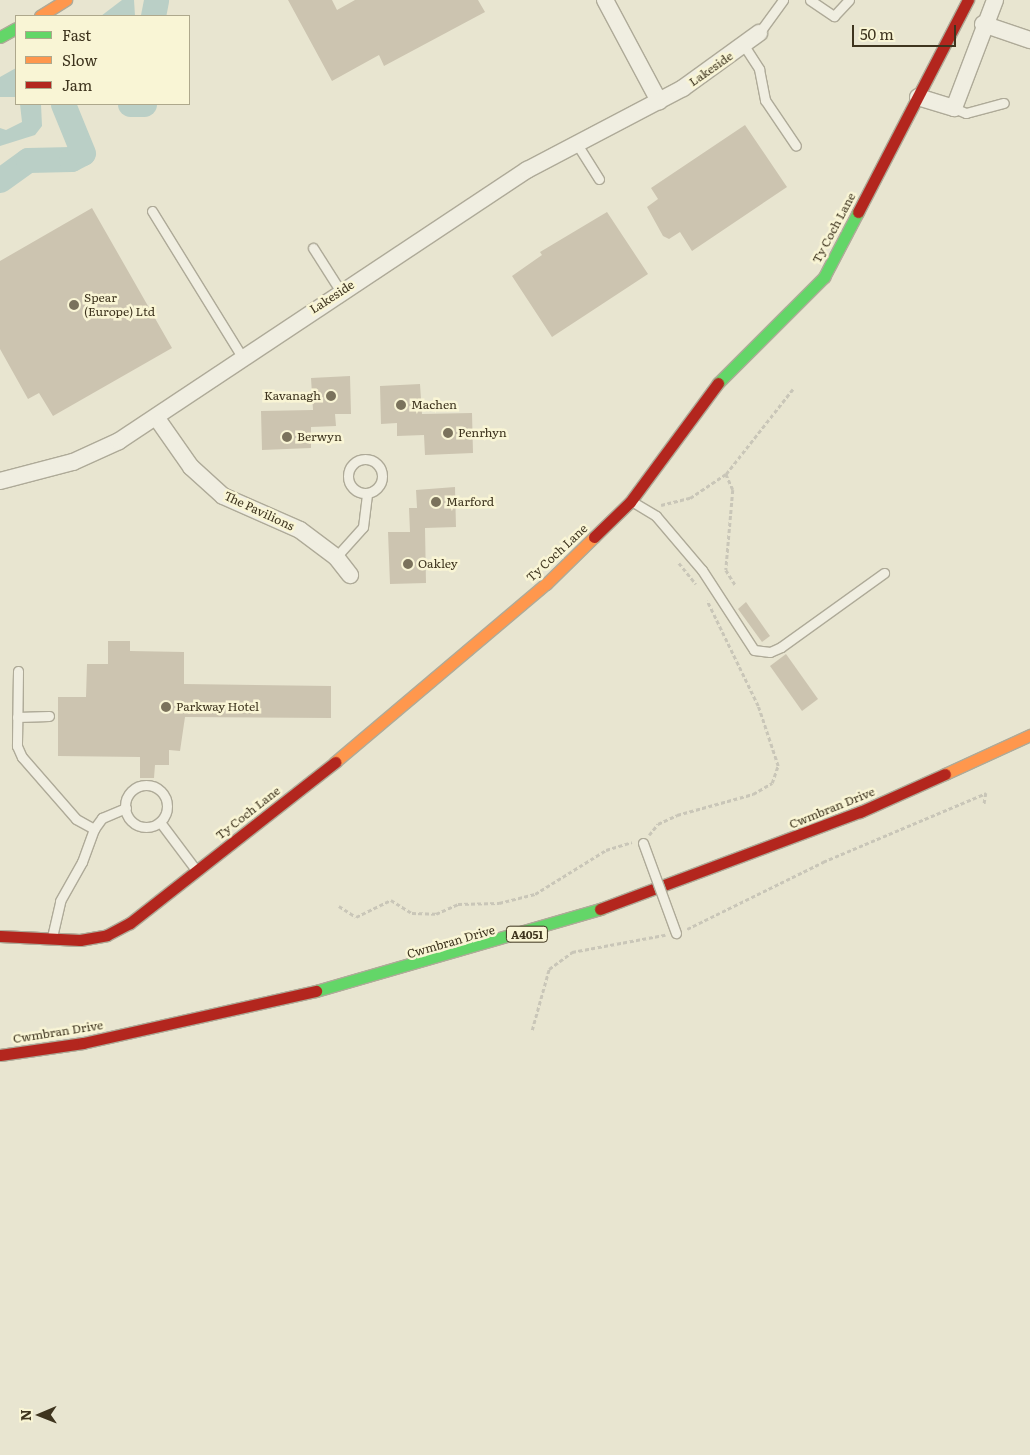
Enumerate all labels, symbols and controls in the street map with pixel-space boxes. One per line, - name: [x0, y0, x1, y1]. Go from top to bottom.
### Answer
- legend: [15, 15, 190, 105]
- scale bar: [855, 15, 959, 47]
- text: 50 m: [860, 22, 894, 45]
- text: Fast: [62, 23, 91, 46]
- text: Slow: [62, 48, 97, 71]
- street label: Lakeside: [686, 49, 736, 89]
- text: Jam: [62, 73, 92, 96]
- street label: Ty Coch Lane: [809, 190, 859, 266]
- street label: Lakeside: [307, 277, 357, 317]
- place label: Spear (Europe) Ltd: [84, 291, 155, 319]
- marker: Spear (Europe) Ltd: [68, 299, 80, 311]
- place label: Kavanagh: [264, 389, 321, 403]
- marker: Kavanagh: [325, 390, 337, 402]
- place label: Machen: [411, 398, 457, 412]
- marker: Machen: [395, 399, 407, 411]
- place label: Penrhyn: [458, 426, 507, 440]
- marker: Penrhyn: [442, 427, 454, 439]
- place label: Berwyn: [297, 430, 342, 444]
- marker: Berwyn: [281, 431, 293, 443]
- street label: The Pavilions: [222, 488, 296, 534]
- place label: Marford: [446, 495, 494, 509]
- marker: Marford: [430, 496, 442, 508]
- street label: Ty Coch Lane: [524, 521, 590, 585]
- place label: Oakley: [418, 557, 458, 571]
- marker: Oakley: [402, 558, 414, 570]
- place label: Parkway Hotel: [176, 700, 259, 714]
- marker: Parkway Hotel: [160, 701, 172, 713]
- street label: Ty Coch Lane: [213, 783, 283, 843]
- street label: Cwmbran Drive: [787, 784, 877, 832]
- street label: Cwmbran Drive: [405, 923, 497, 961]
- road number: A4051: [506, 926, 548, 942]
- street label: Cwmbran Drive: [12, 1018, 104, 1046]
- north arrow: [15, 1390, 65, 1440]
- text: N: [15, 1409, 35, 1421]

